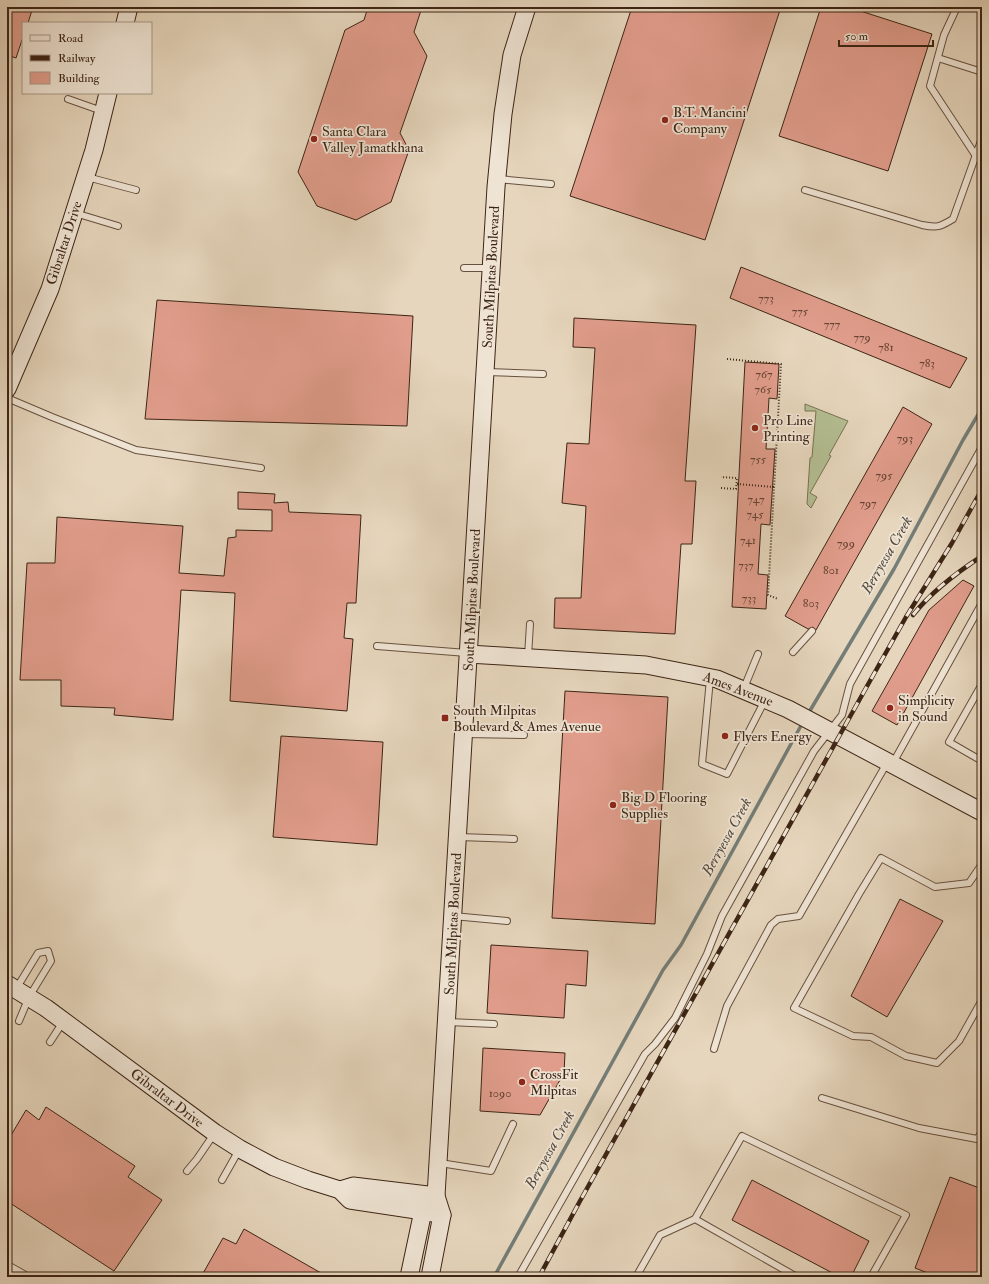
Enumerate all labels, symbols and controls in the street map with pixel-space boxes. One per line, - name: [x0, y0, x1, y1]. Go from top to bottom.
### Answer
- legend: [22, 22, 152, 94]
- scale bar: [839, 22, 933, 48]
- text: 50 m: [845, 29, 869, 44]
- text: Road: [58, 31, 83, 46]
- text: Railway: [58, 51, 96, 66]
- text: Building: [58, 71, 101, 86]
- place label: B.T. Mancini Company: [673, 104, 747, 138]
- marker: B.T. Mancini Company: [660, 115, 670, 125]
- place label: Santa Clara Valley Jamatkhana: [322, 123, 424, 157]
- marker: Santa Clara Valley Jamatkhana: [309, 134, 319, 144]
- street label: Gibraltar Drive: [42, 199, 86, 287]
- street label: South Milpitas Boulevard: [479, 205, 504, 349]
- house number: 773: [758, 291, 774, 306]
- house number: 775: [792, 304, 809, 319]
- house number: 777: [824, 317, 841, 332]
- house number: 779: [853, 330, 871, 345]
- house number: 781: [878, 340, 894, 355]
- house number: 783: [919, 356, 935, 371]
- house number: 767: [755, 367, 773, 382]
- house number: 765: [755, 382, 772, 397]
- place label: Pro Line Printing: [763, 412, 813, 445]
- marker: Pro Line Printing: [750, 423, 760, 433]
- house number: 793: [897, 431, 913, 446]
- house number: 755: [750, 452, 767, 467]
- house number: 795: [876, 468, 893, 483]
- house number: 747: [748, 492, 765, 507]
- house number: 797: [859, 496, 877, 511]
- house number: 745: [747, 507, 764, 522]
- water label: Berryessa Creek: [857, 513, 917, 598]
- street label: South Milpitas Boulevard: [460, 528, 485, 672]
- house number: 741: [740, 533, 756, 548]
- house number: 799: [837, 536, 855, 551]
- house number: 737: [738, 558, 754, 573]
- house number: 801: [823, 563, 839, 578]
- house number: 733: [742, 591, 756, 606]
- house number: 803: [803, 596, 819, 611]
- street label: Ames Avenue: [700, 667, 776, 710]
- place label: Simplicity in Sound: [898, 692, 955, 725]
- place label: South Milpitas Boulevard & Ames Avenue: [453, 702, 601, 735]
- marker: Simplicity in Sound: [885, 703, 895, 713]
- marker: South Milpitas Boulevard & Ames Avenue: [440, 713, 450, 723]
- place label: Flyers Energy: [733, 728, 813, 746]
- marker: Flyers Energy: [720, 731, 730, 741]
- place label: Big D Flooring Supplies: [621, 789, 708, 823]
- water label: Berryessa Creek: [697, 795, 756, 880]
- marker: Big D Flooring Supplies: [608, 800, 618, 810]
- street label: South Milpitas Boulevard: [441, 852, 466, 996]
- street label: Gibraltar Drive: [127, 1065, 207, 1131]
- place label: CrossFit Milpitas: [530, 1066, 579, 1100]
- marker: CrossFit Milpitas: [517, 1077, 527, 1087]
- house number: 1090: [489, 1086, 511, 1101]
- water label: Berryessa Creek: [520, 1108, 579, 1193]

